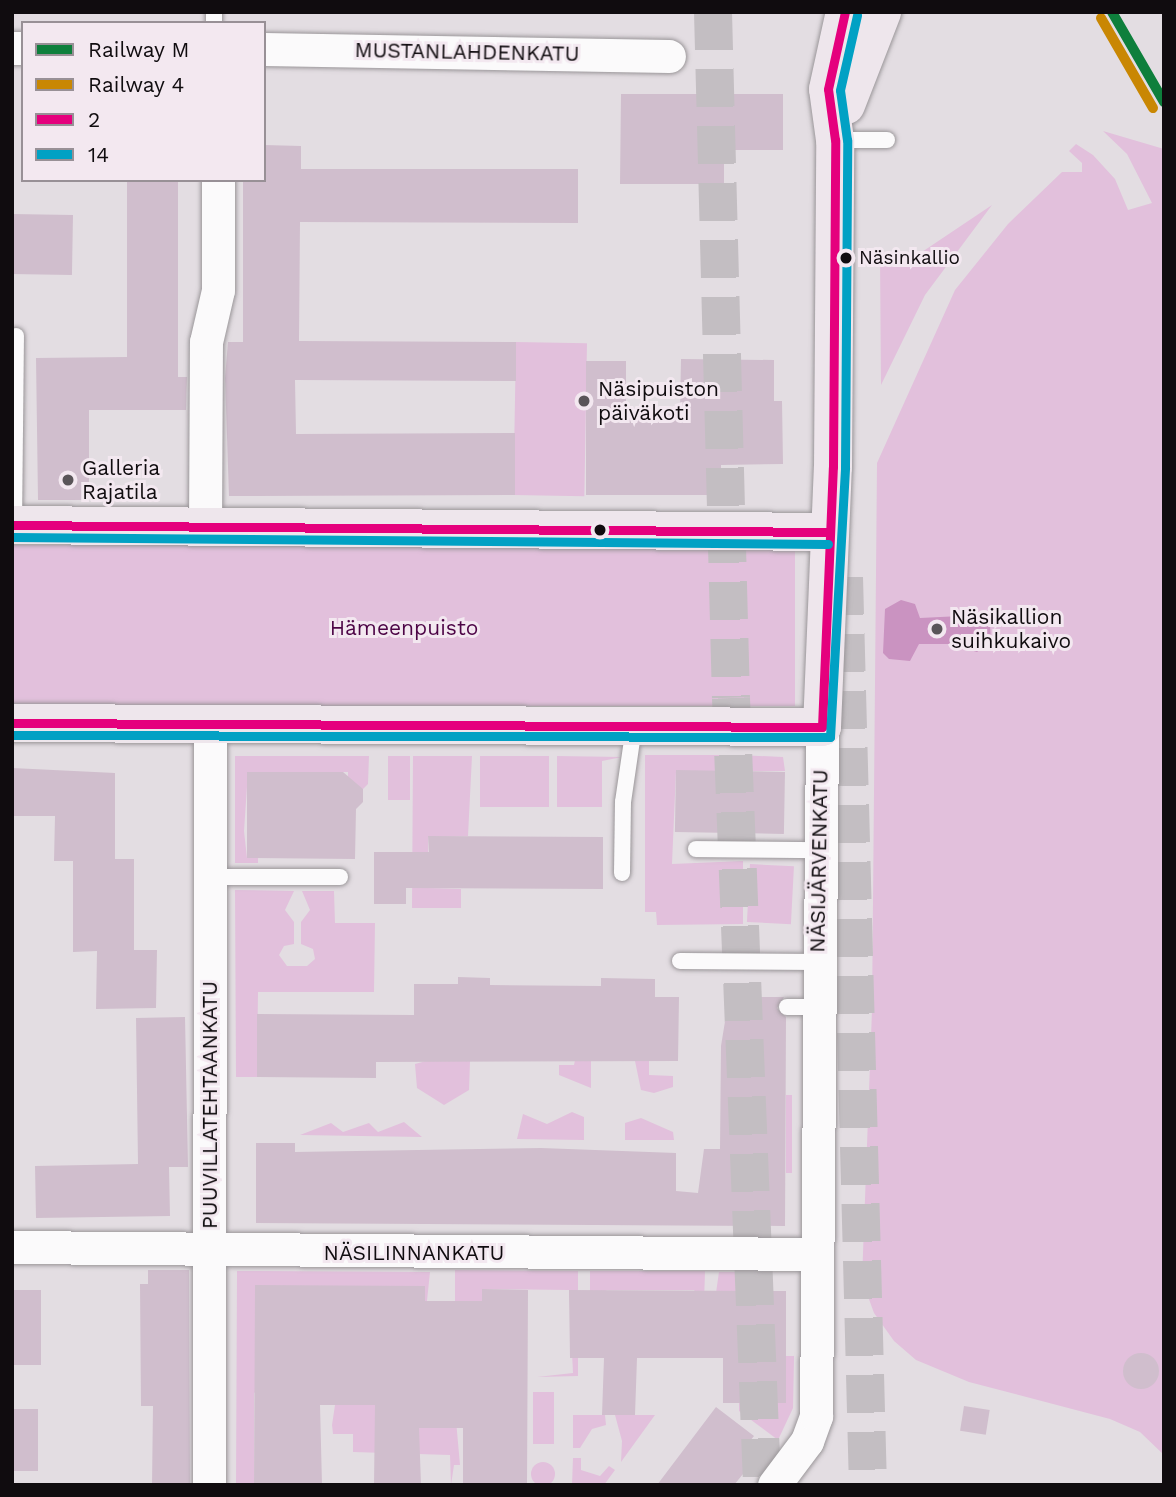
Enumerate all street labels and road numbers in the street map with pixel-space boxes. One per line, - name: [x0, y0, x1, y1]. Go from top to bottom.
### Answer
- street label: MUSTANLAHDENKATU: [354, 37, 580, 67]
- street label: NÄSIJÄRVENKATU: [805, 769, 833, 953]
- street label: PUUVILLATEHTAANKATU: [197, 981, 223, 1229]
- street label: NÄSILINNANKATU: [324, 1240, 504, 1266]

